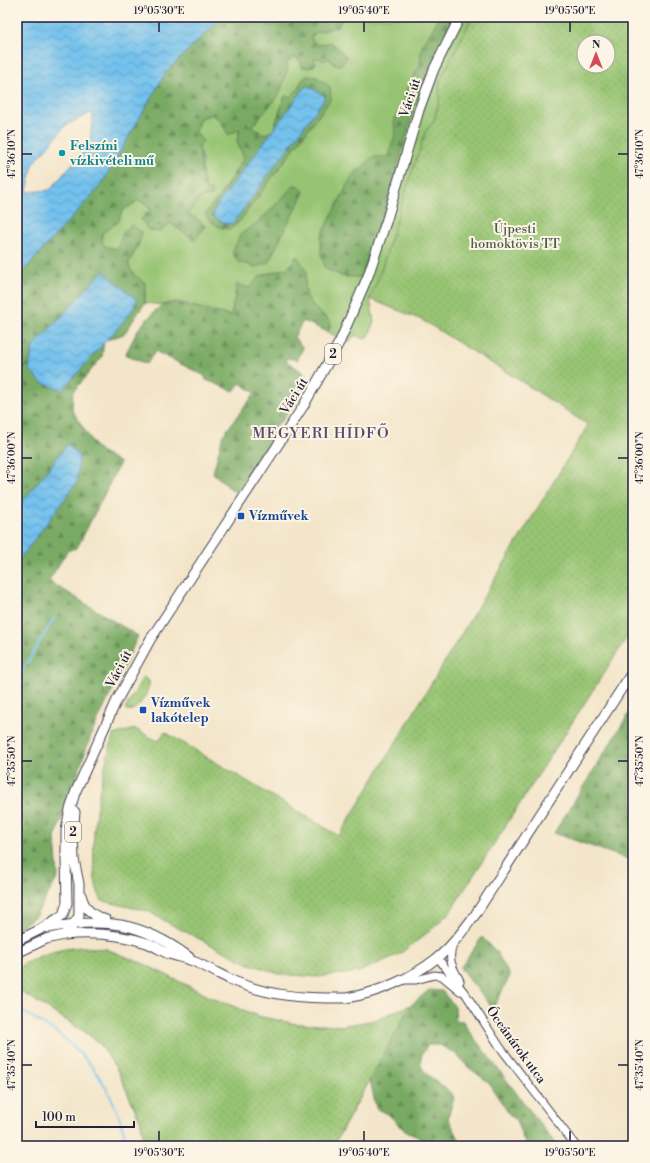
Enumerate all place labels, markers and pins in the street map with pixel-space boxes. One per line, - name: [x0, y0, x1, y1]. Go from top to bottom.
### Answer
- place label: Felszíni vízkivételi mű: [69, 138, 154, 169]
- marker: Felszíni vízkivételi mű: [57, 148, 67, 158]
- place label: Vízművek: [248, 508, 310, 524]
- marker: Vízművek: [236, 511, 246, 521]
- place label: Vízművek lakótelep: [150, 695, 212, 726]
- marker: Vízművek lakótelep: [138, 705, 148, 715]

